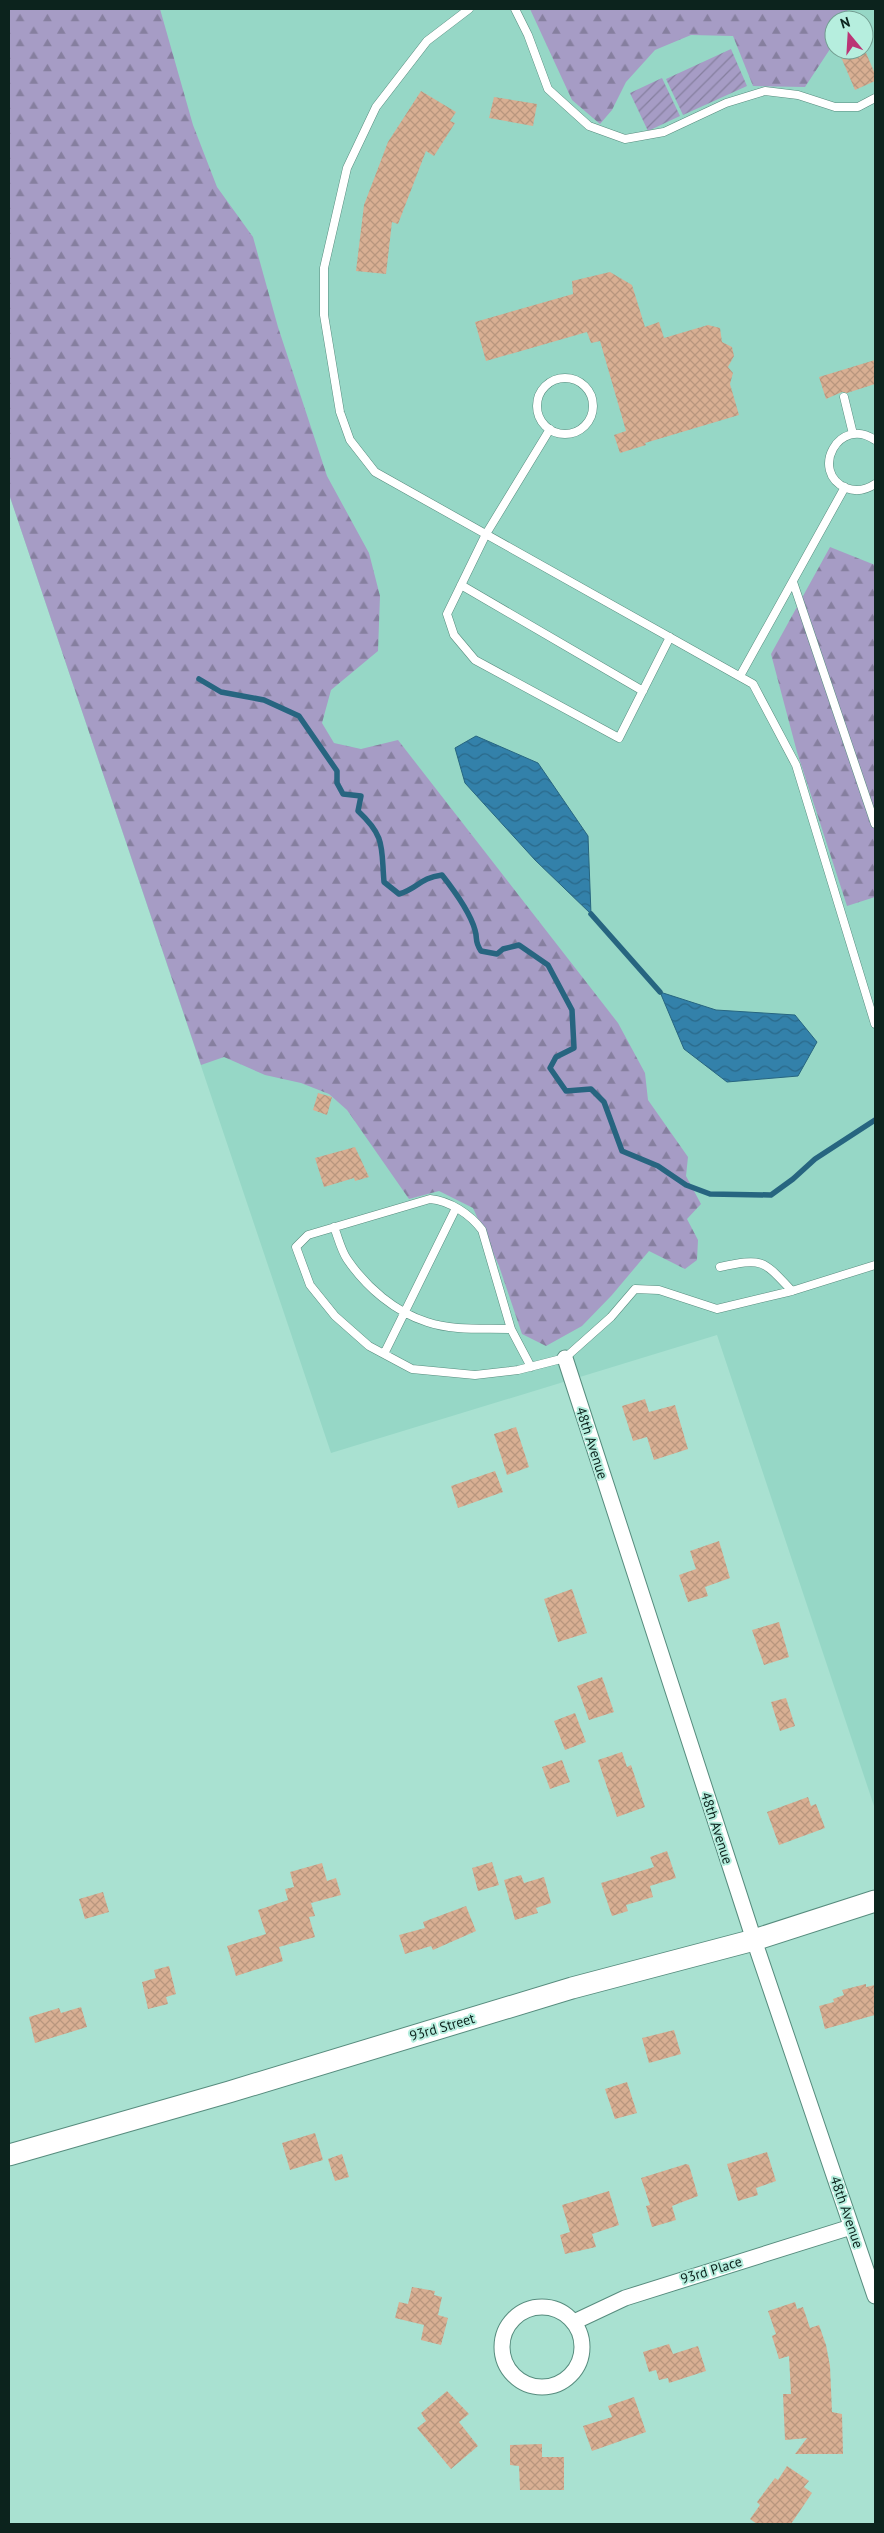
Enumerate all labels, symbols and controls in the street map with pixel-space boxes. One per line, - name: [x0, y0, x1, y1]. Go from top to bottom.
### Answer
- north arrow: [824, 10, 874, 60]
- text: N: [838, 13, 852, 33]
- street label: 48th Avenue: [572, 1405, 612, 1481]
- street label: 48th Avenue: [697, 1790, 737, 1866]
- street label: 93rd Street: [407, 2009, 477, 2045]
- street label: 48th Avenue: [826, 2174, 868, 2250]
- street label: 93rd Place: [678, 2252, 744, 2288]

